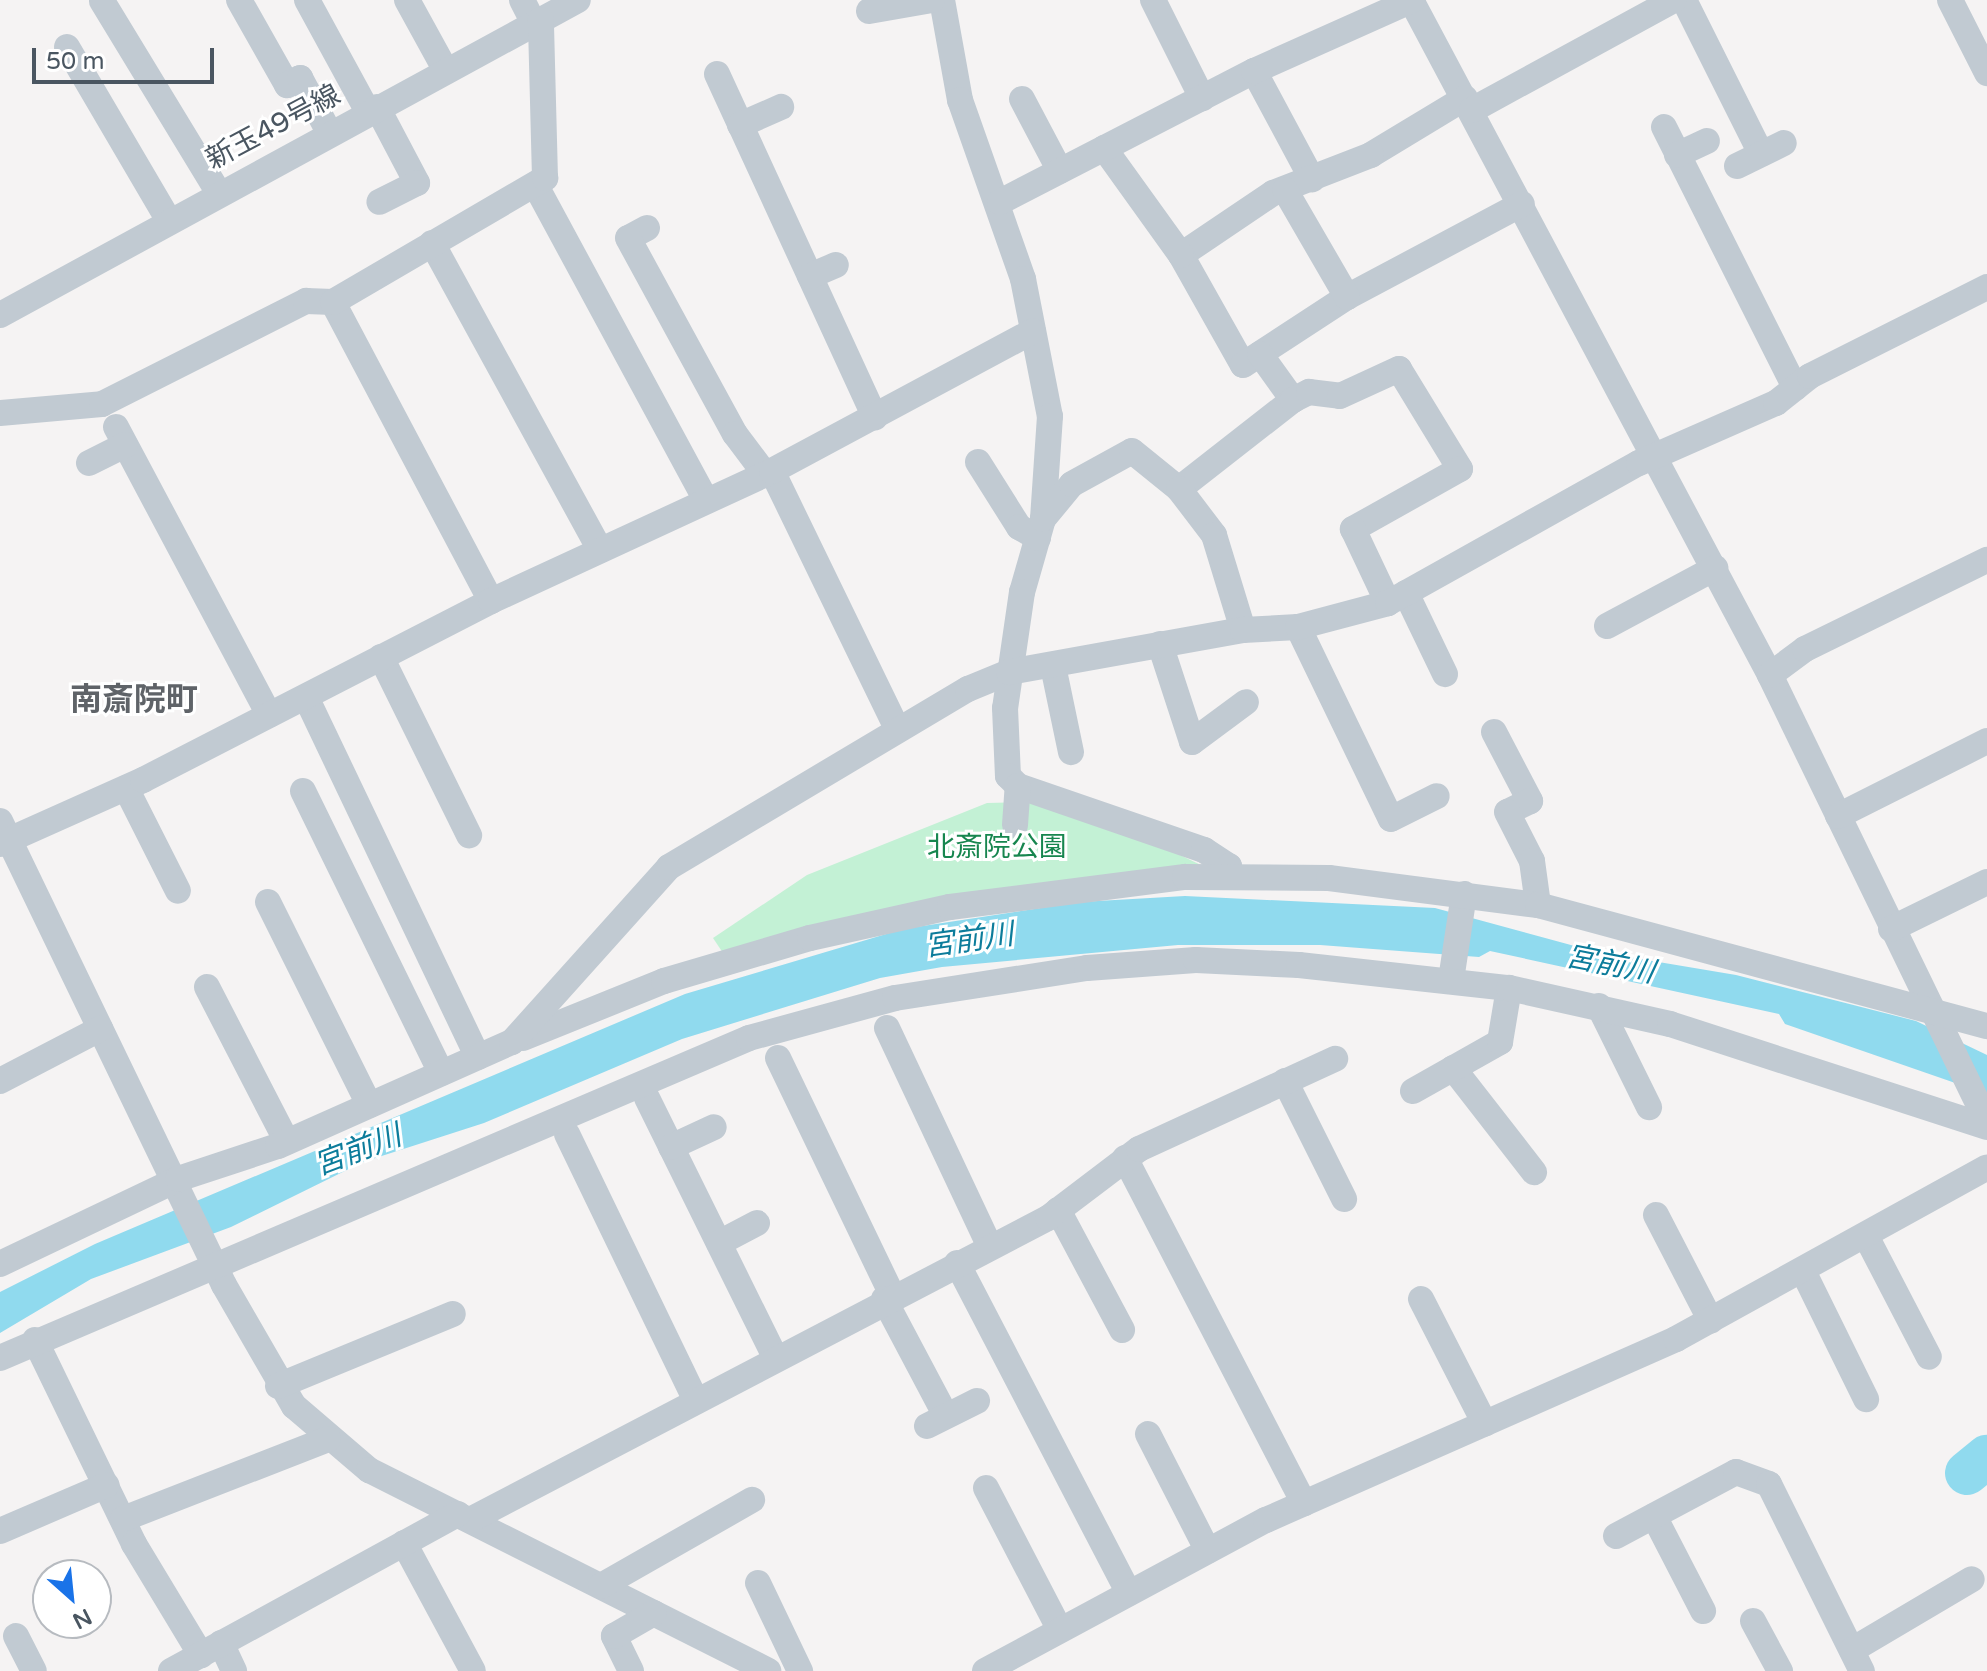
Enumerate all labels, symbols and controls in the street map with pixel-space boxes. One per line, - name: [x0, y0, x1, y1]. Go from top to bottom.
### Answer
- scale bar: [36, 32, 218, 82]
- text: 50 m: [46, 47, 104, 76]
- street label: 新玉49号線: [200, 78, 346, 176]
- district label: 南斎院町: [70, 681, 198, 719]
- park label: 北斎院公園: [927, 830, 1067, 864]
- water label: 宮前川: [922, 917, 1016, 965]
- water label: 宮前川: [1562, 939, 1658, 991]
- water label: 宮前川: [310, 1118, 406, 1184]
- north arrow: [32, 1559, 112, 1639]
- text: N: [68, 1603, 96, 1634]

